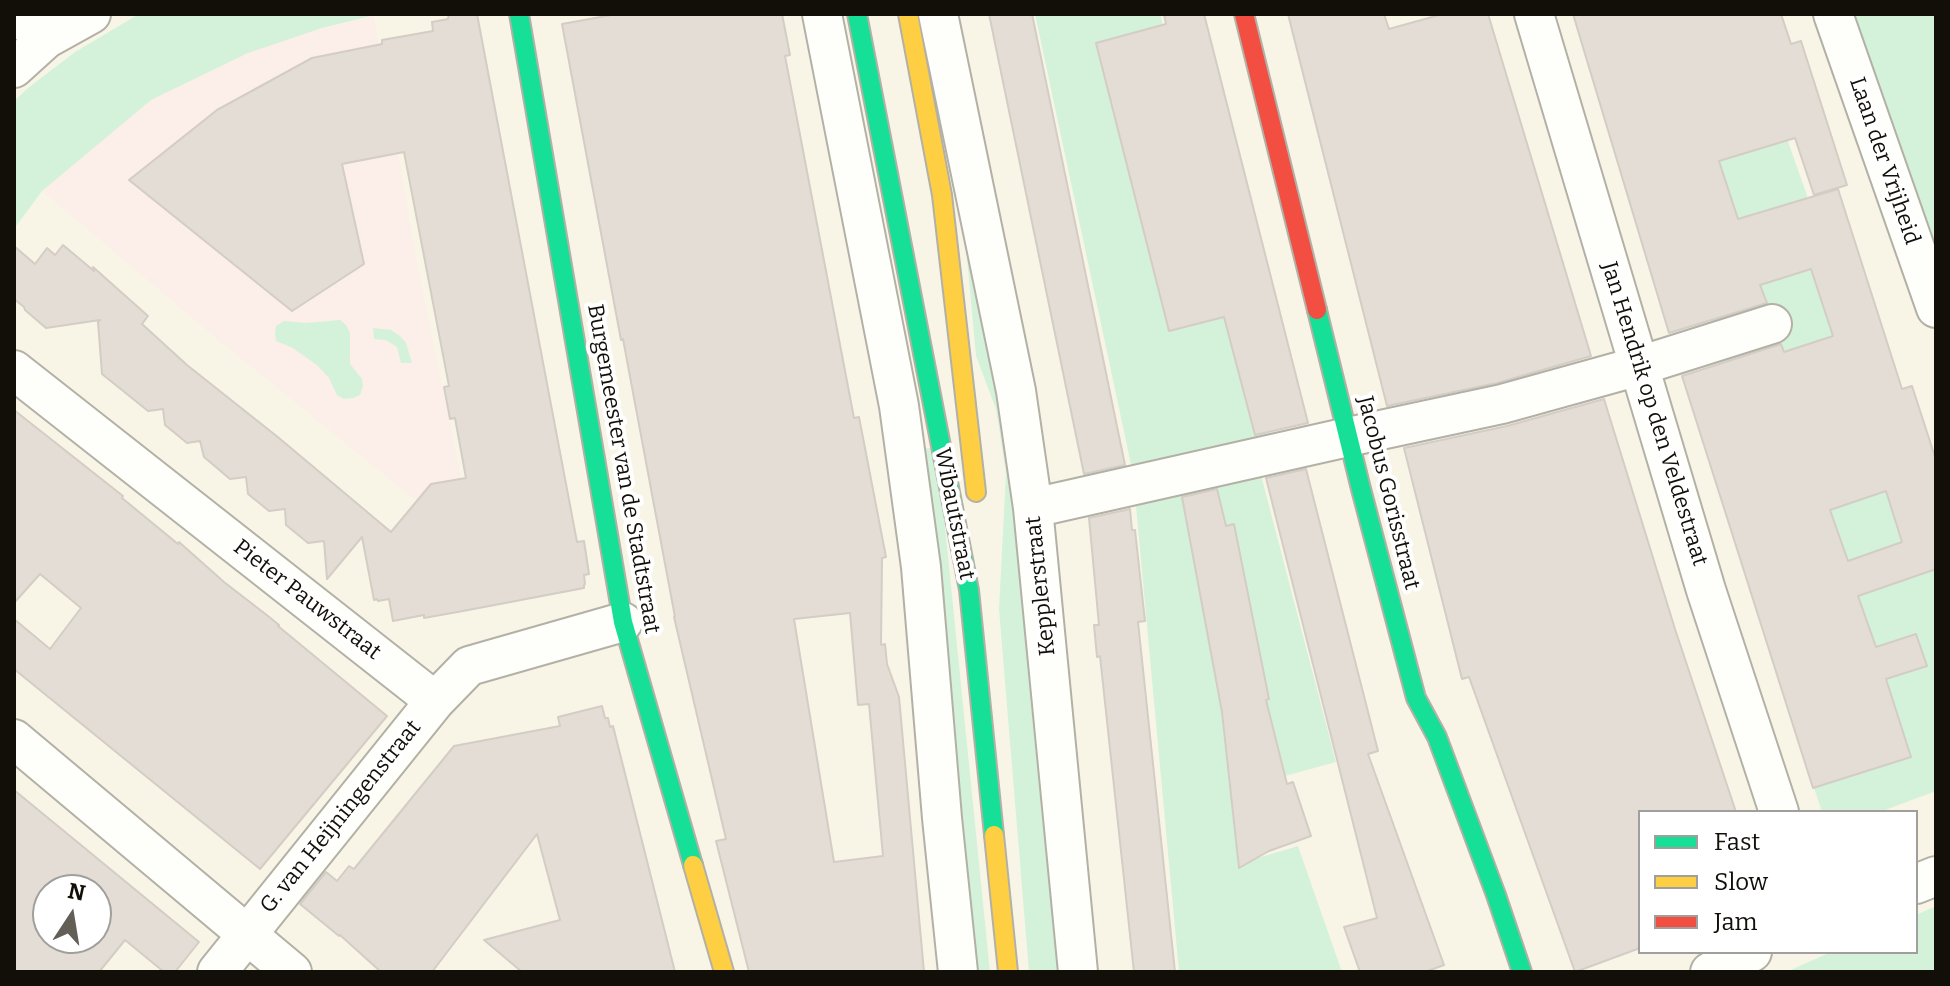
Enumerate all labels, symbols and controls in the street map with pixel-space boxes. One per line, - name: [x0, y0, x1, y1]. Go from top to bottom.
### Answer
- street label: Laan der Vrijheid: [1843, 74, 1925, 248]
- street label: Jan Hendrik op den Veldestraat: [1595, 259, 1713, 569]
- street label: Burgemeester van de Stadtstraat: [581, 302, 665, 636]
- street label: Jacobus Gorisstraat: [1351, 393, 1425, 593]
- street label: Wibautstraat: [928, 446, 980, 582]
- street label: Kepplerstraat: [1021, 515, 1061, 657]
- street label: Pieter Pauwstraat: [228, 534, 386, 666]
- street label: G. van Heijningenstraat: [255, 715, 427, 919]
- legend: [1638, 810, 1918, 954]
- text: Fast: [1714, 828, 1760, 856]
- text: Slow: [1714, 868, 1768, 896]
- north arrow: [32, 874, 112, 954]
- text: N: [66, 877, 88, 907]
- text: Jam: [1714, 908, 1757, 936]

